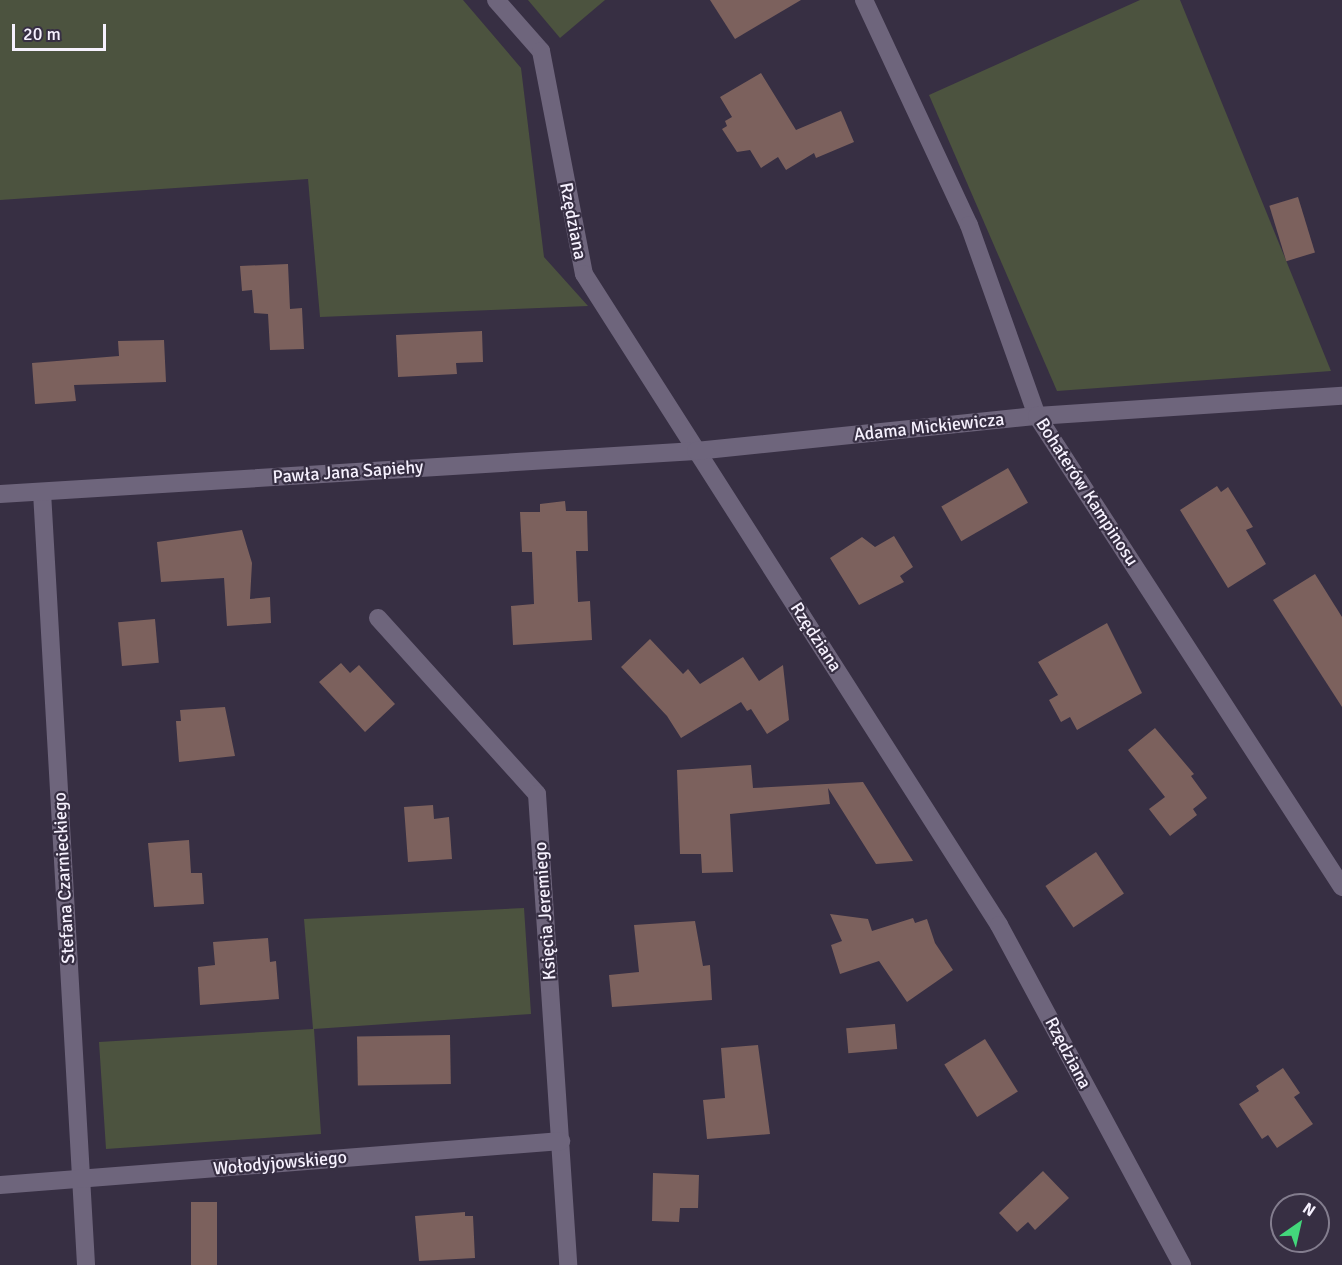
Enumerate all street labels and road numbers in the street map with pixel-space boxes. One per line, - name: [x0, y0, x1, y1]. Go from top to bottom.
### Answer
- street label: Rzędziana: [555, 181, 591, 261]
- street label: Adama Mickiewicza: [853, 408, 1005, 446]
- street label: Bohaterów Kampinosu: [1031, 414, 1143, 570]
- street label: Pawła Jana Sapiehy: [272, 456, 424, 488]
- street label: Rzędziana: [786, 598, 846, 676]
- street label: Stefana Czarnieckiego: [49, 792, 79, 964]
- street label: Księcia Jeremiego: [529, 841, 561, 981]
- street label: Rzędziana: [1040, 1013, 1096, 1093]
- street label: Wołodyjowskiego: [212, 1146, 348, 1180]

